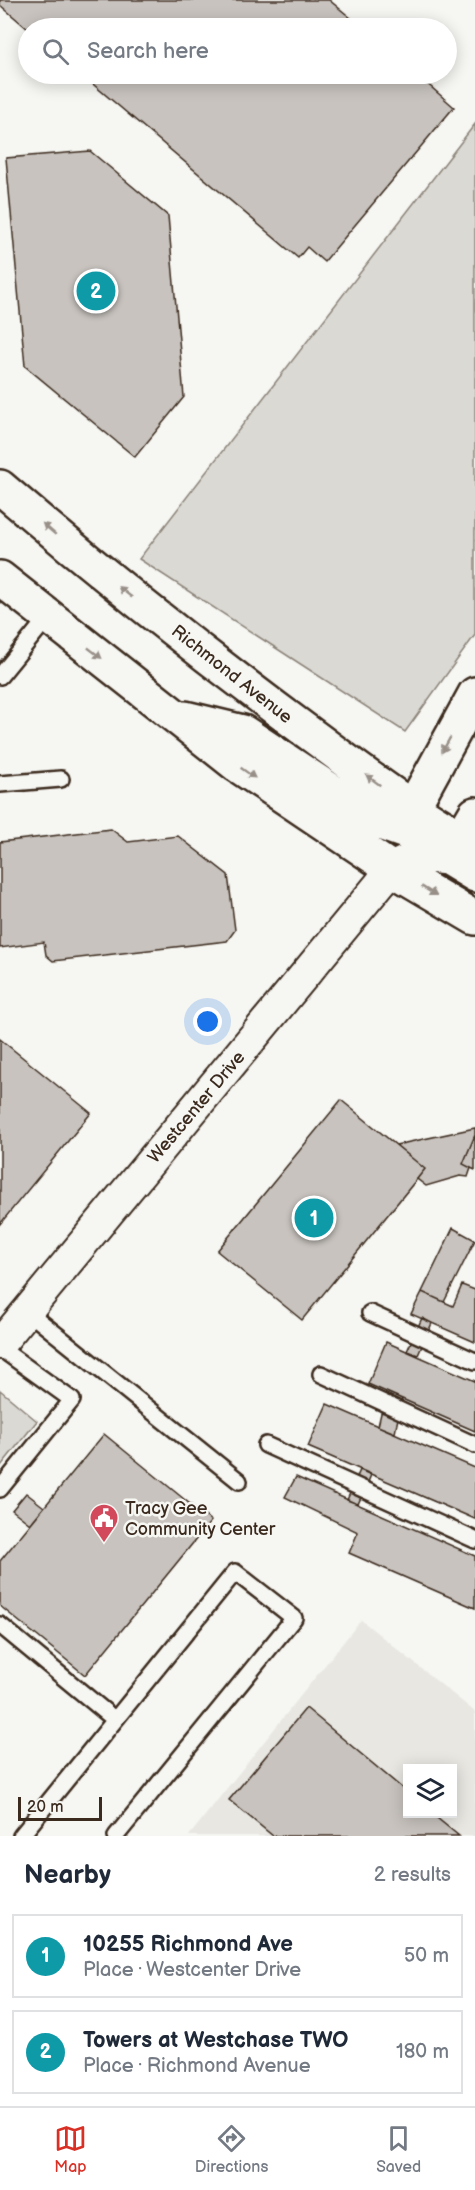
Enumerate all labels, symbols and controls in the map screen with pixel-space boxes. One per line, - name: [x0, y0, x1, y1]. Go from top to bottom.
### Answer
- search box: [18, 18, 457, 84]
- icon: search: [39, 35, 72, 68]
- text: Search here: [87, 38, 209, 65]
- pin: 2: [76, 268, 116, 314]
- one-way arrow: [42, 523, 57, 536]
- one-way arrow: [118, 586, 133, 598]
- street label: Richmond Avenue: [167, 621, 296, 728]
- one-way arrow: [87, 647, 102, 659]
- one-way arrow: [441, 737, 451, 754]
- one-way arrow: [240, 767, 256, 779]
- one-way arrow: [365, 774, 380, 786]
- one-way arrow: [421, 886, 437, 897]
- your location: [193, 1007, 222, 1036]
- street label: Westcenter Drive: [143, 1047, 250, 1168]
- pin: 1: [294, 1196, 334, 1240]
- place label: Tracy Gee Community Center: [125, 1498, 276, 1540]
- public building icon: Tracy Gee Community Center: [88, 1502, 120, 1544]
- map controls: [403, 1764, 457, 1818]
- button: layers: [403, 1764, 457, 1818]
- scale bar: [18, 1794, 102, 1822]
- text: 20 m: [27, 1798, 63, 1817]
- text: Nearby: [24, 1860, 111, 1891]
- text: 2 results: [374, 1863, 451, 1887]
- text: 10255 Richmond Ave: [83, 1931, 293, 1958]
- text: 1: [41, 1944, 50, 1968]
- text: 50 m: [404, 1944, 449, 1968]
- text: Place · Westcenter Drive: [83, 1958, 301, 1982]
- text: Towers at Westchase TWO: [83, 2027, 348, 2054]
- text: 2: [40, 2040, 51, 2064]
- text: 180 m: [396, 2040, 449, 2064]
- text: Place · Richmond Avenue: [83, 2054, 311, 2078]
- tab: Map: [54, 2122, 87, 2177]
- tab: Directions: [195, 2122, 268, 2177]
- tab: Saved: [376, 2122, 421, 2177]

